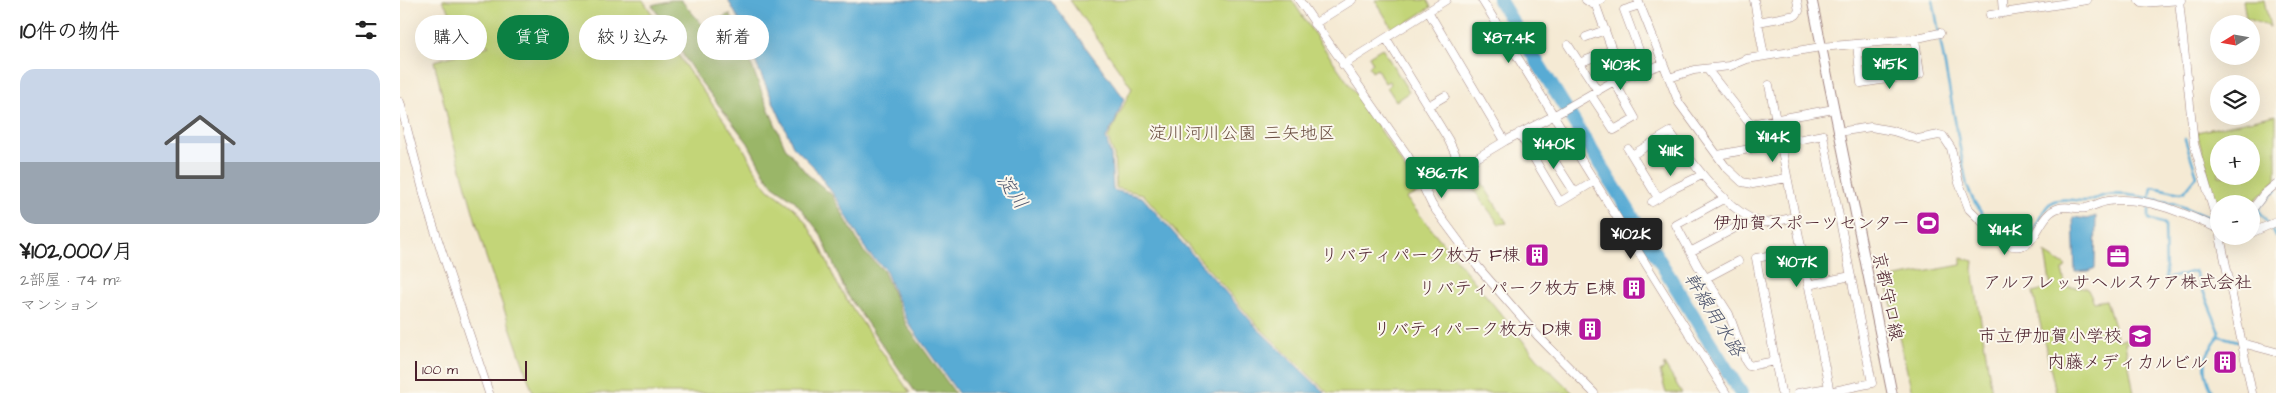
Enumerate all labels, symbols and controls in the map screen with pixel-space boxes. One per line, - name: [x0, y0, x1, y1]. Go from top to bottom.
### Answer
- chip: 購入: [415, 15, 487, 60]
- chip: 賃貸: [497, 15, 569, 60]
- chip: 絞り込み: [579, 15, 687, 60]
- chip: 新着: [697, 15, 769, 60]
- north arrow: [2210, 15, 2260, 65]
- map controls: [2210, 15, 2260, 245]
- icon: filters: [352, 16, 380, 44]
- text: 10件の物件: [20, 17, 120, 46]
- pin: ¥87.4K: [1468, 22, 1550, 64]
- text: ¥87.4K: [1483, 27, 1535, 49]
- pin: ¥103K: [1586, 48, 1656, 91]
- pin: ¥115K: [1855, 48, 1925, 90]
- text: ¥115K: [1873, 53, 1907, 75]
- text: ¥103K: [1602, 54, 1640, 76]
- button: layers: [2210, 75, 2260, 125]
- icon: home: [155, 102, 245, 192]
- pin: ¥114K: [1738, 120, 1808, 163]
- park label: 淀川河川公園 三矢地区: [1148, 121, 1336, 146]
- text: ¥114K: [1756, 126, 1790, 148]
- pin: ¥140K: [1519, 128, 1589, 170]
- text: ¥140K: [1533, 133, 1575, 155]
- pin: ¥111K: [1636, 134, 1706, 177]
- button: +: [2210, 135, 2260, 185]
- text: ¥111K: [1659, 140, 1683, 162]
- pin: ¥86.7K: [1401, 156, 1483, 199]
- text: ¥86.7K: [1417, 162, 1467, 184]
- water label: 淀川: [990, 169, 1034, 215]
- button: −: [2210, 195, 2260, 245]
- sports icon: 伊加賀スポーツセンター: [1915, 210, 1941, 236]
- place label: 伊加賀スポーツセンター: [1713, 211, 1910, 236]
- pin: ¥114K: [1970, 214, 2040, 256]
- pin: ¥102K: [1596, 218, 1666, 260]
- text: ¥114K: [1988, 219, 2022, 241]
- text: ¥102K: [1611, 223, 1651, 245]
- text: ¥102,000/月: [20, 237, 133, 266]
- building icon: リバティパーク枚方 F棟: [1524, 242, 1550, 268]
- place label: リバティパーク枚方 F棟: [1320, 243, 1520, 268]
- office icon: アルフレッサヘルスケア株式会社: [2105, 243, 2131, 269]
- pin: ¥107K: [1762, 246, 1832, 288]
- street label: 京都守口線: [1866, 249, 1909, 343]
- text: ¥107K: [1777, 251, 1817, 273]
- water label: 幹線用水路: [1677, 267, 1751, 363]
- text: 2部屋 · 74 m²: [20, 269, 122, 291]
- place label: アルフレッサヘルスケア株式会社: [1984, 270, 2252, 295]
- building icon: リバティパーク枚方 E棟: [1621, 275, 1647, 301]
- place label: リバティパーク枚方 E棟: [1418, 276, 1616, 301]
- text: マンション: [20, 294, 99, 316]
- building icon: リバティパーク枚方 D棟: [1577, 316, 1603, 342]
- place label: リバティパーク枚方 D棟: [1373, 317, 1572, 342]
- school or university icon: 市立伊加賀小学校: [2127, 323, 2153, 349]
- place label: 市立伊加賀小学校: [1978, 324, 2122, 349]
- building icon: 内藤メディカルビル: [2212, 349, 2238, 375]
- place label: 内藤メディカルビル: [2047, 350, 2208, 375]
- scale bar: [415, 358, 528, 381]
- text: 100 m: [422, 360, 458, 380]

